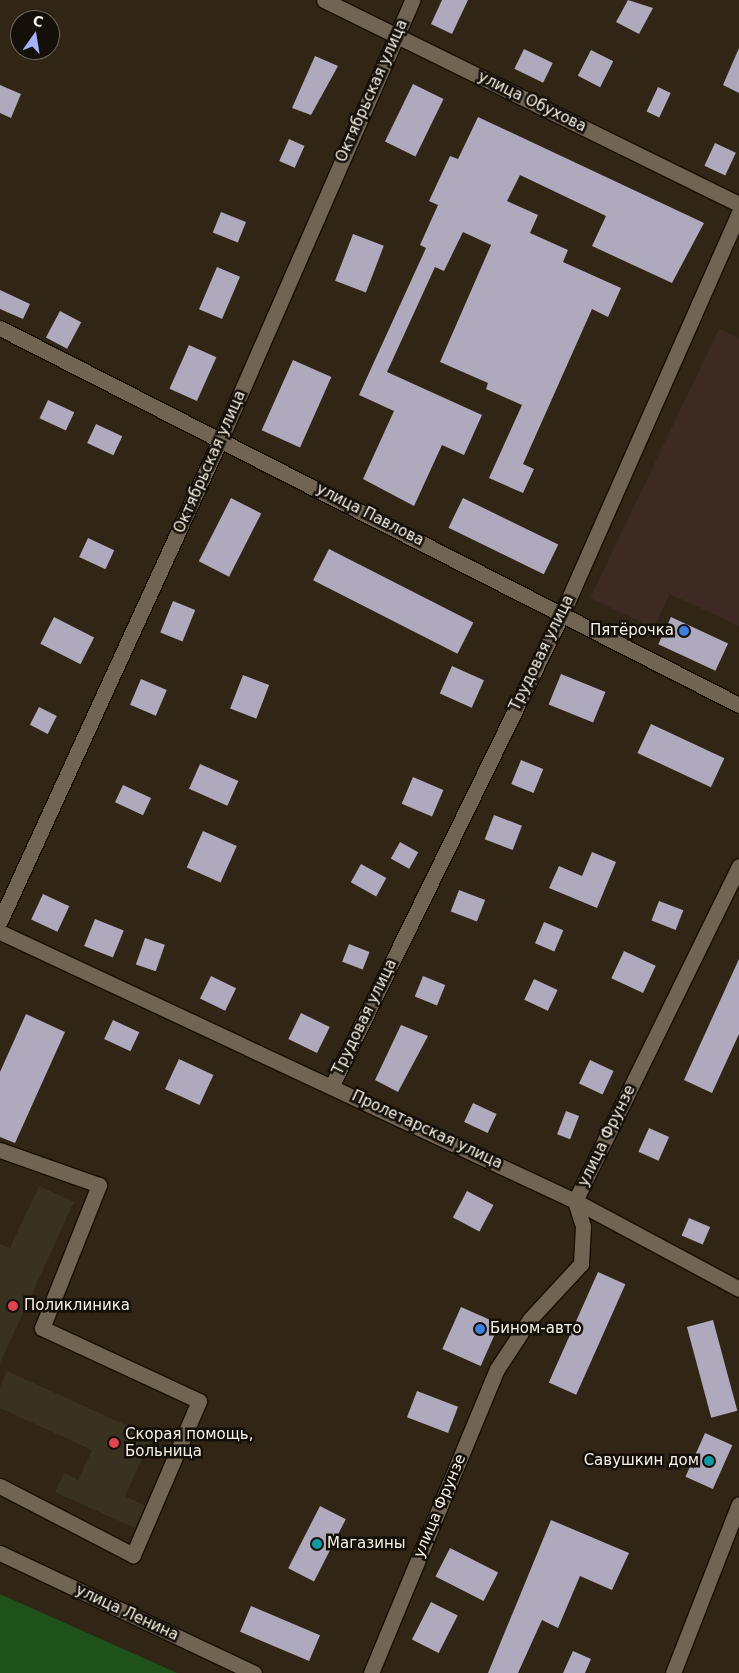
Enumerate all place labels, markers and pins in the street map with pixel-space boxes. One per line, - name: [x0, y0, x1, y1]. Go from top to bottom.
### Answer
- place label: Пятёрочка: [590, 622, 674, 640]
- marker: Пятёрочка: [678, 625, 690, 637]
- place label: Поликлиника: [24, 1297, 130, 1315]
- marker: Поликлиника: [6, 1299, 20, 1313]
- place label: Бином-авто: [490, 1320, 582, 1338]
- marker: Бином-авто: [474, 1323, 486, 1335]
- place label: Скорая помощь, Больница: [125, 1425, 253, 1460]
- marker: Скорая помощь, Больница: [107, 1436, 121, 1450]
- place label: Савушкин дом: [584, 1452, 699, 1470]
- marker: Савушкин дом: [703, 1455, 715, 1467]
- place label: Магазины: [327, 1535, 406, 1553]
- marker: Магазины: [311, 1538, 323, 1550]

